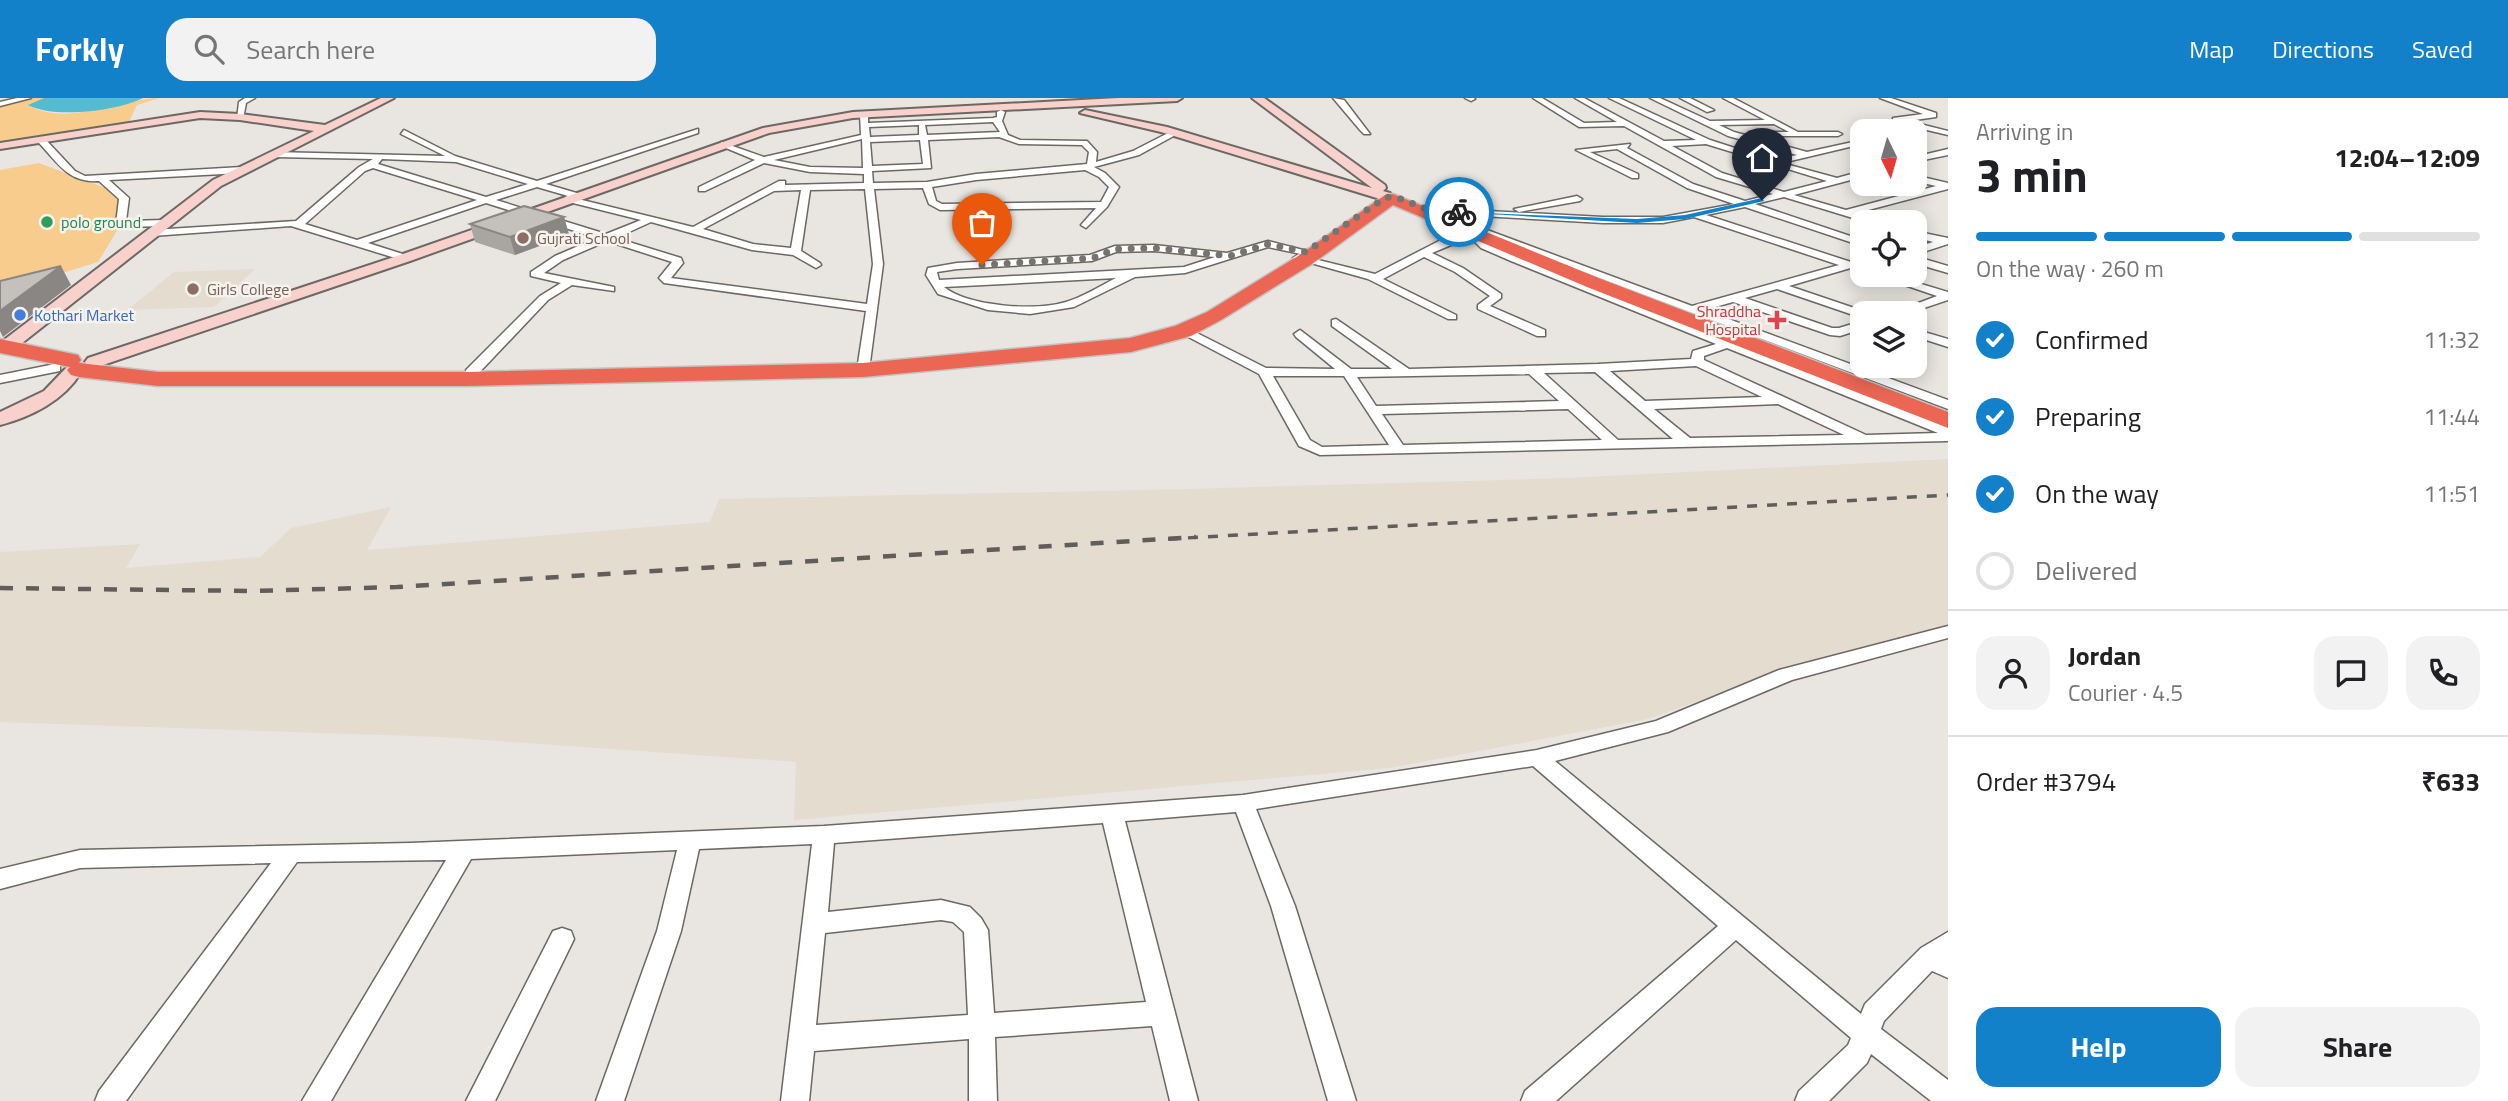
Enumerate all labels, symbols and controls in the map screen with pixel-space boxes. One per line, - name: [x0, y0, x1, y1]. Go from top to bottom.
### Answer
- search box: [166, 18, 656, 81]
- text: Forkly: [35, 24, 124, 74]
- icon: search: [190, 30, 228, 68]
- text: Search here: [246, 30, 375, 69]
- text: Map: [2189, 31, 2234, 67]
- text: Directions: [2272, 31, 2374, 67]
- text: Saved: [2412, 31, 2473, 67]
- text: Arriving in: [1976, 114, 2073, 149]
- north arrow: [1850, 119, 1927, 196]
- map controls: [1850, 119, 1927, 378]
- pin: [1732, 128, 1792, 200]
- text: 12:04–12:09: [2334, 138, 2480, 177]
- icon: home: [1743, 139, 1781, 177]
- text: 3 min: [1976, 140, 2088, 210]
- courier: [1424, 177, 1494, 247]
- pin: [952, 193, 1012, 265]
- icon: bike: [1440, 193, 1478, 231]
- icon: bag: [963, 204, 1001, 242]
- place label: polo ground: [61, 210, 141, 234]
- button: locate: [1850, 210, 1927, 287]
- marker: polo ground: [39, 214, 55, 230]
- place label: Gujrati School: [537, 226, 630, 250]
- marker: Gujrati School: [515, 230, 531, 246]
- text: On the way · 260 m: [1976, 251, 2164, 286]
- place label: Girls College: [207, 277, 289, 301]
- marker: Girls College: [185, 281, 201, 297]
- place label: Shraddha Hospital: [1697, 299, 1761, 341]
- button: layers: [1850, 301, 1927, 378]
- place label: Kothari Market: [34, 303, 135, 327]
- marker: Kothari Market: [12, 307, 28, 323]
- marker: Shraddha Hospital: [1767, 310, 1787, 330]
- text: Confirmed: [2035, 320, 2149, 359]
- icon: check: [1976, 321, 2014, 359]
- text: 11:32: [2423, 322, 2480, 357]
- text: Preparing: [2035, 397, 2141, 436]
- icon: check: [1976, 398, 2014, 436]
- text: 11:44: [2423, 399, 2480, 434]
- text: On the way: [2035, 474, 2159, 513]
- icon: check: [1976, 475, 2014, 513]
- text: 11:51: [2423, 476, 2480, 511]
- text: Delivered: [2035, 551, 2138, 590]
- button: person: [1976, 636, 2050, 710]
- text: Jordan: [2068, 636, 2141, 675]
- button: chat: [2314, 636, 2388, 710]
- button: phone: [2406, 636, 2480, 710]
- text: Courier · 4.5: [2068, 675, 2183, 710]
- text: Order #3794: [1976, 762, 2116, 801]
- text: ₹633: [2421, 762, 2480, 801]
- button: Help: [1976, 1007, 2221, 1087]
- button: Share: [2235, 1007, 2480, 1087]

